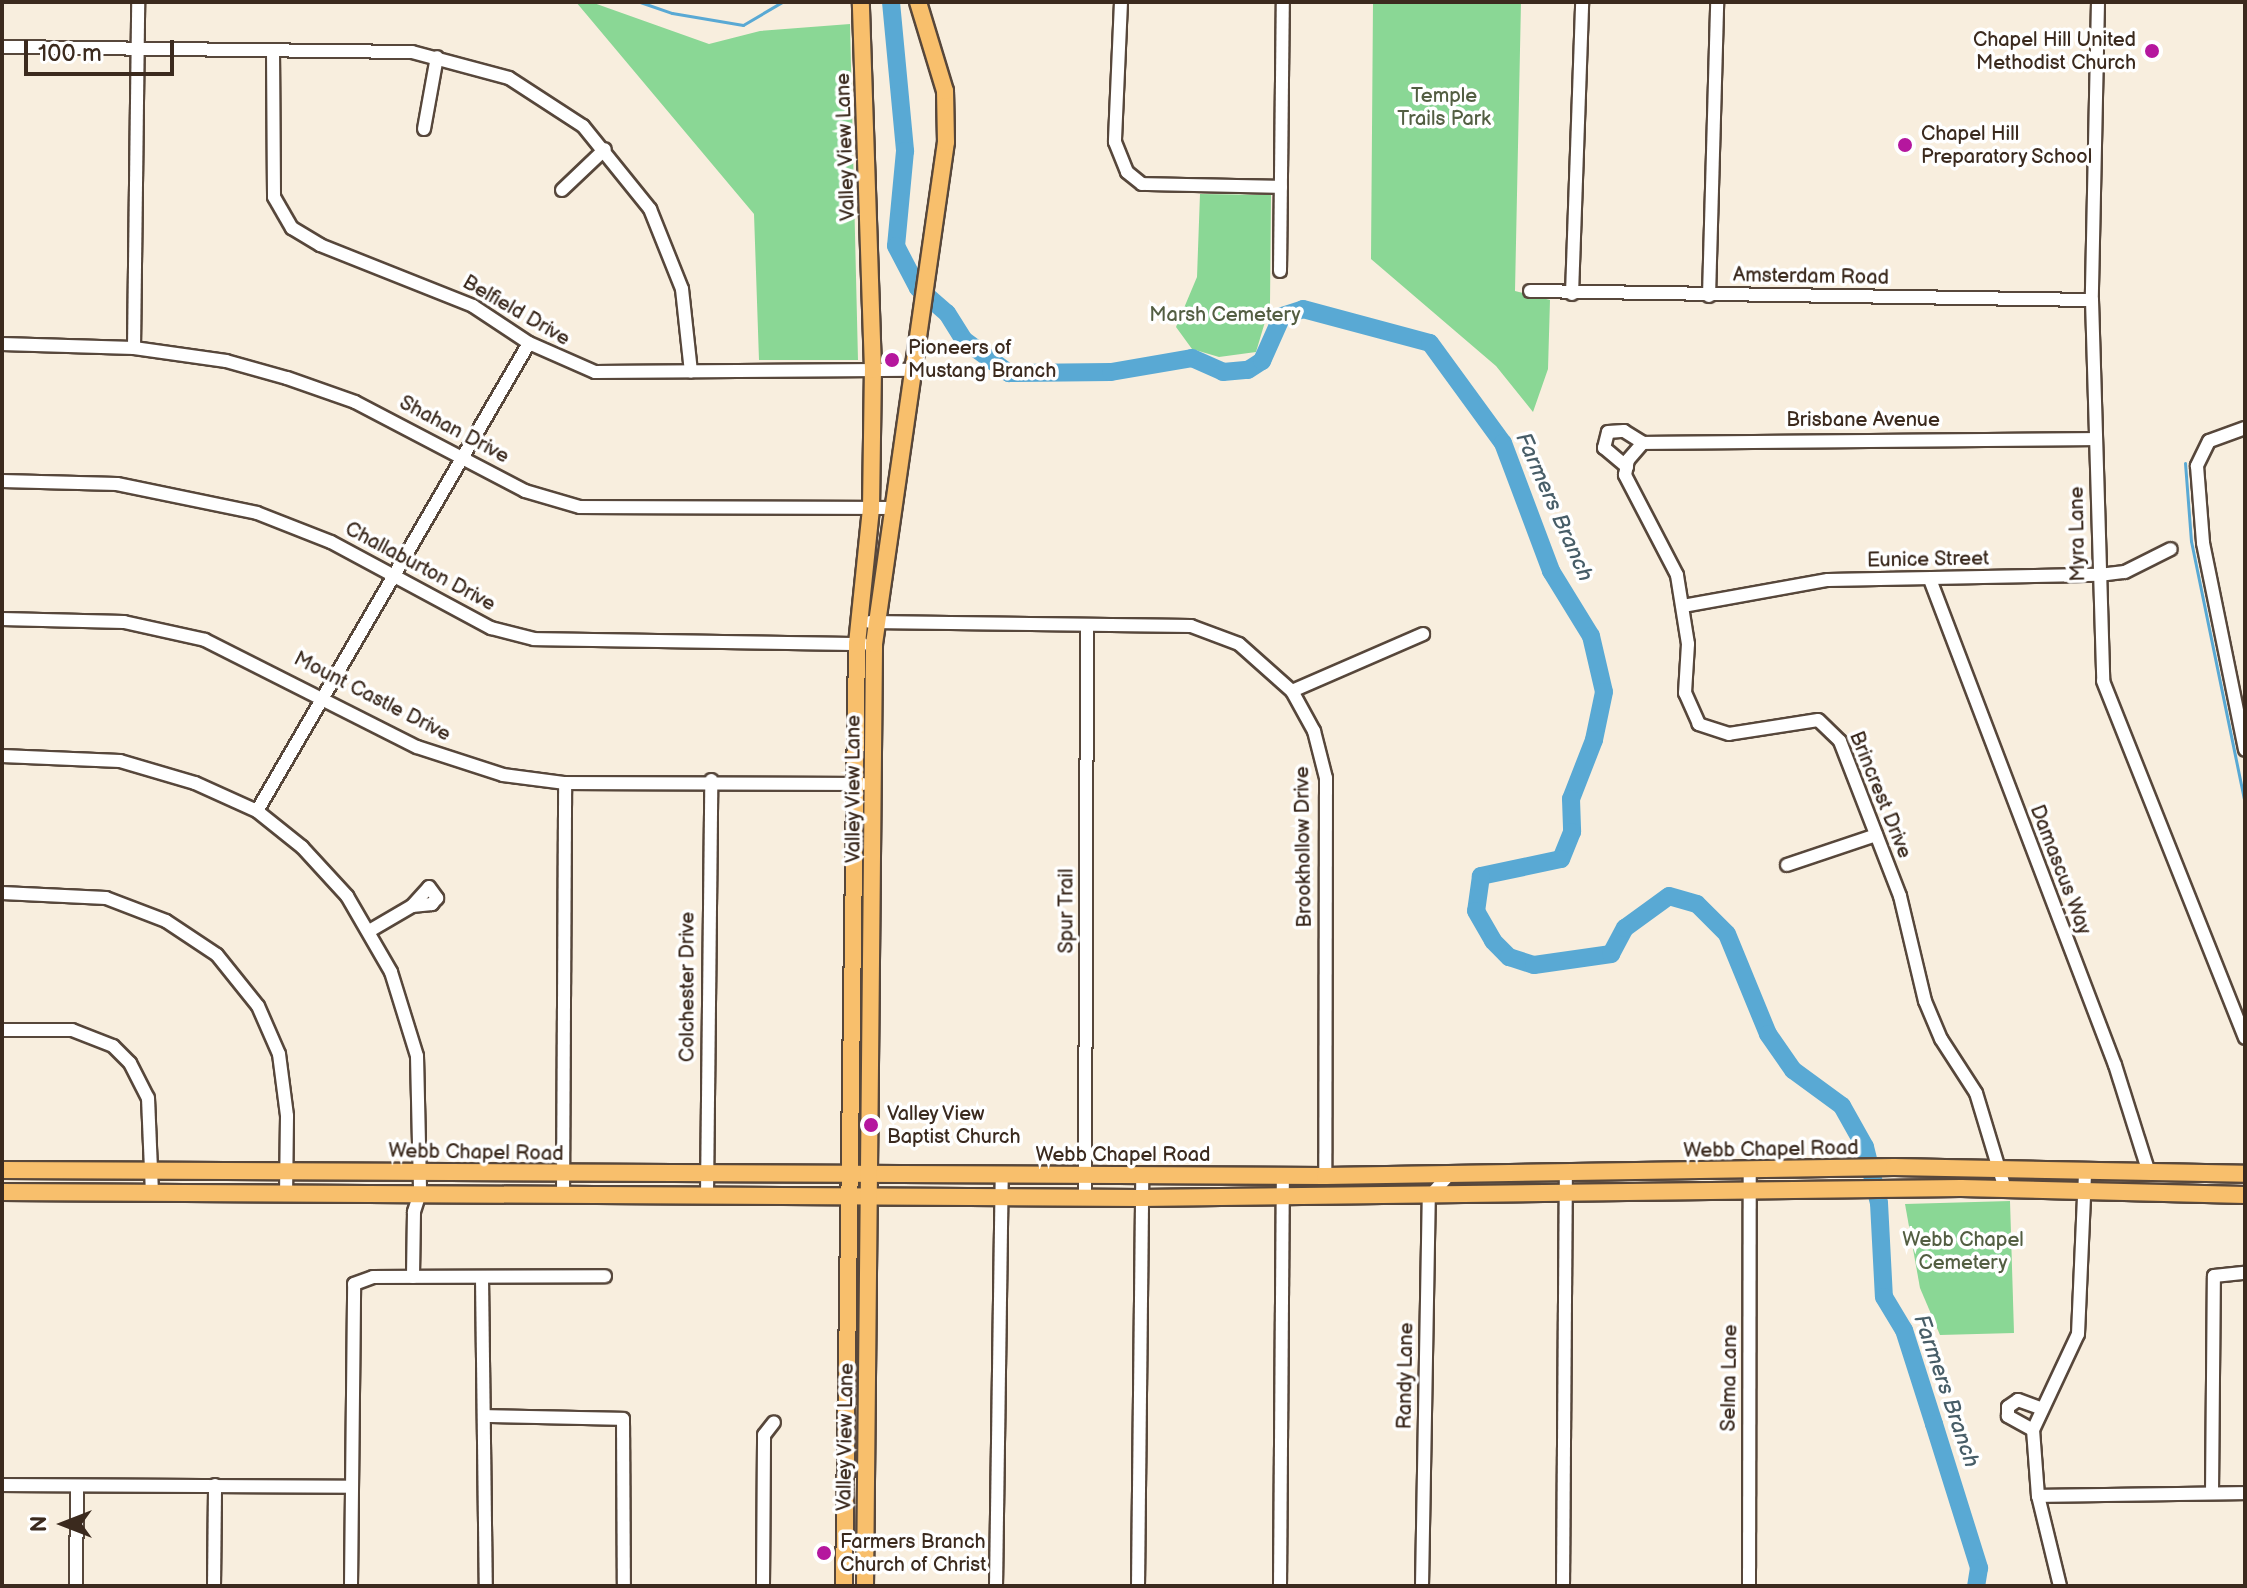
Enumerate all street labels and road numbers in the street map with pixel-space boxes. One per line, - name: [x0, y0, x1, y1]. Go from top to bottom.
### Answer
- street label: Valley View Lane: [831, 72, 861, 222]
- street label: Amsterdam Road: [1733, 264, 1889, 290]
- street label: Belfield Drive: [458, 271, 574, 351]
- street label: Shahan Drive: [395, 391, 513, 469]
- street label: Brisbane Avenue: [1786, 408, 1940, 432]
- street label: Myra Lane: [2065, 486, 2091, 582]
- street label: Challaburton Drive: [341, 517, 499, 617]
- street label: Eunice Street: [1867, 547, 1989, 573]
- street label: Mount Castle Drive: [290, 647, 454, 747]
- street label: Valley View Lane: [842, 714, 866, 864]
- street label: Brincrest Drive: [1844, 728, 1916, 862]
- street label: Brookhollow Drive: [1291, 766, 1317, 928]
- street label: Damascus Way: [2024, 801, 2096, 939]
- street label: Spur Trail: [1055, 868, 1079, 954]
- street label: Colchester Drive: [676, 912, 700, 1062]
- street label: Webb Chapel Road: [1683, 1136, 1859, 1164]
- street label: Webb Chapel Road: [388, 1139, 564, 1167]
- street label: Webb Chapel Road: [1035, 1143, 1211, 1167]
- street label: Randy Lane: [1393, 1322, 1419, 1430]
- street label: Selma Lane: [1717, 1324, 1743, 1432]
- street label: Valley View Lane: [833, 1362, 859, 1512]

